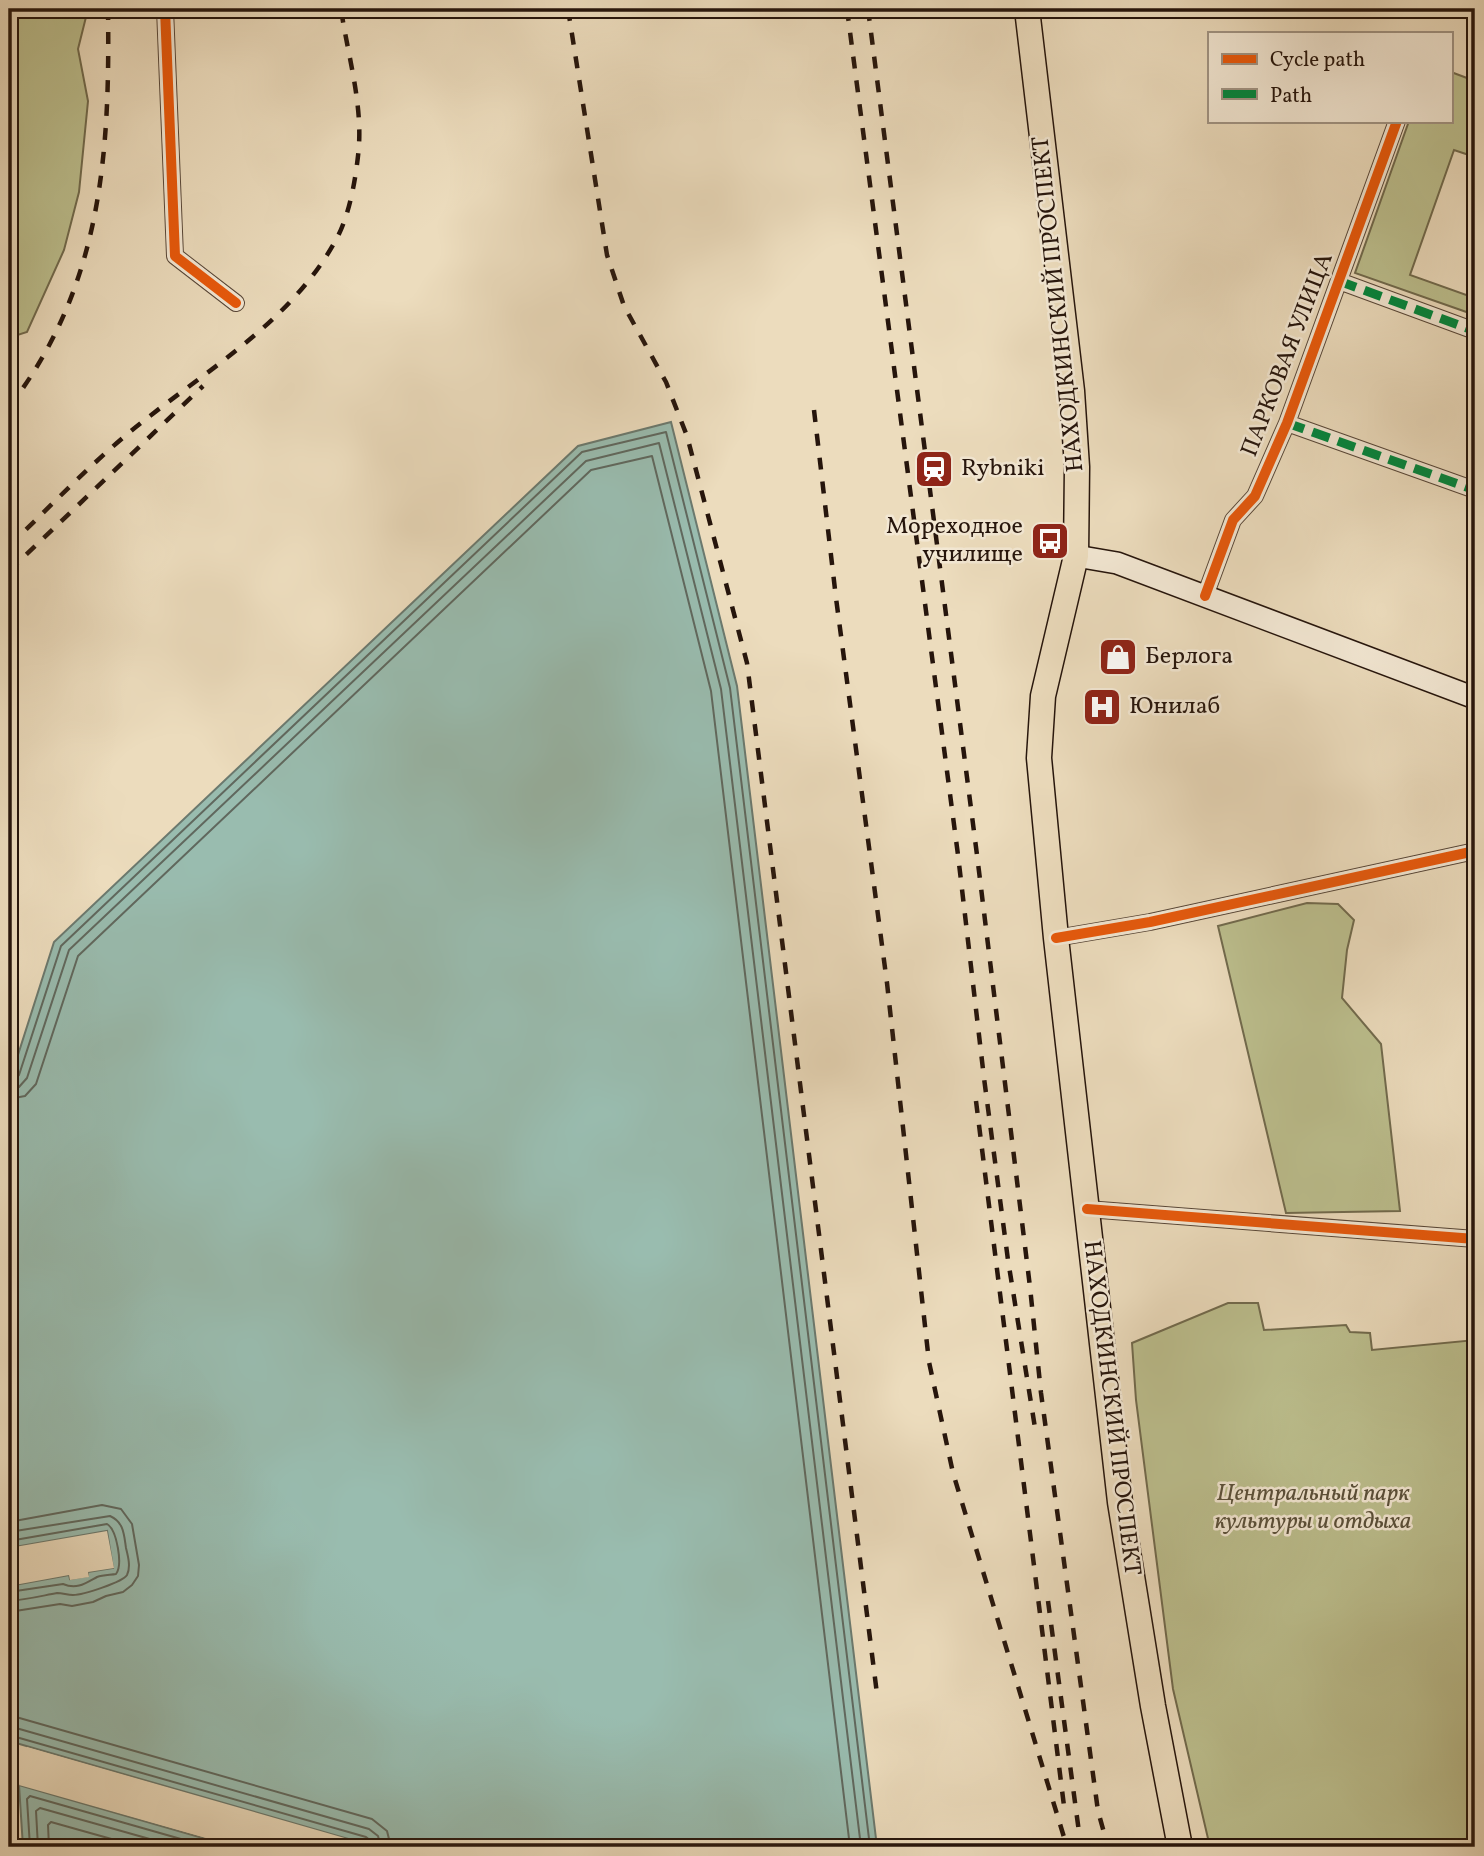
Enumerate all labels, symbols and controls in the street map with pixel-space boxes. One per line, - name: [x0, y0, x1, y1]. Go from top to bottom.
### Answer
- legend: [1208, 32, 1452, 122]
- text: Cycle path: [1270, 46, 1365, 75]
- text: Path: [1270, 82, 1312, 111]
- street label: НАХОДКИНСКИЙ ПРОСПЕКТ: [1024, 134, 1094, 474]
- street label: ПАРКОВАЯ УЛИЦА: [1233, 248, 1343, 462]
- station icon: Rybniki: [913, 448, 955, 490]
- place label: Rybniki: [961, 452, 1044, 486]
- place label: Мореходное училище: [886, 510, 1023, 572]
- bus stop icon: Мореходное училище: [1029, 520, 1071, 562]
- shop icon: Берлога: [1097, 636, 1139, 678]
- place label: Берлога: [1145, 640, 1233, 674]
- hospital icon: Юнилаб: [1081, 686, 1123, 728]
- place label: Юнилаб: [1129, 690, 1220, 724]
- street label: НАХОДКИНСКИЙ ПРОСПЕКТ: [1074, 1238, 1148, 1578]
- park label: Центральный парк культуры и отдыха: [1215, 1477, 1411, 1539]

